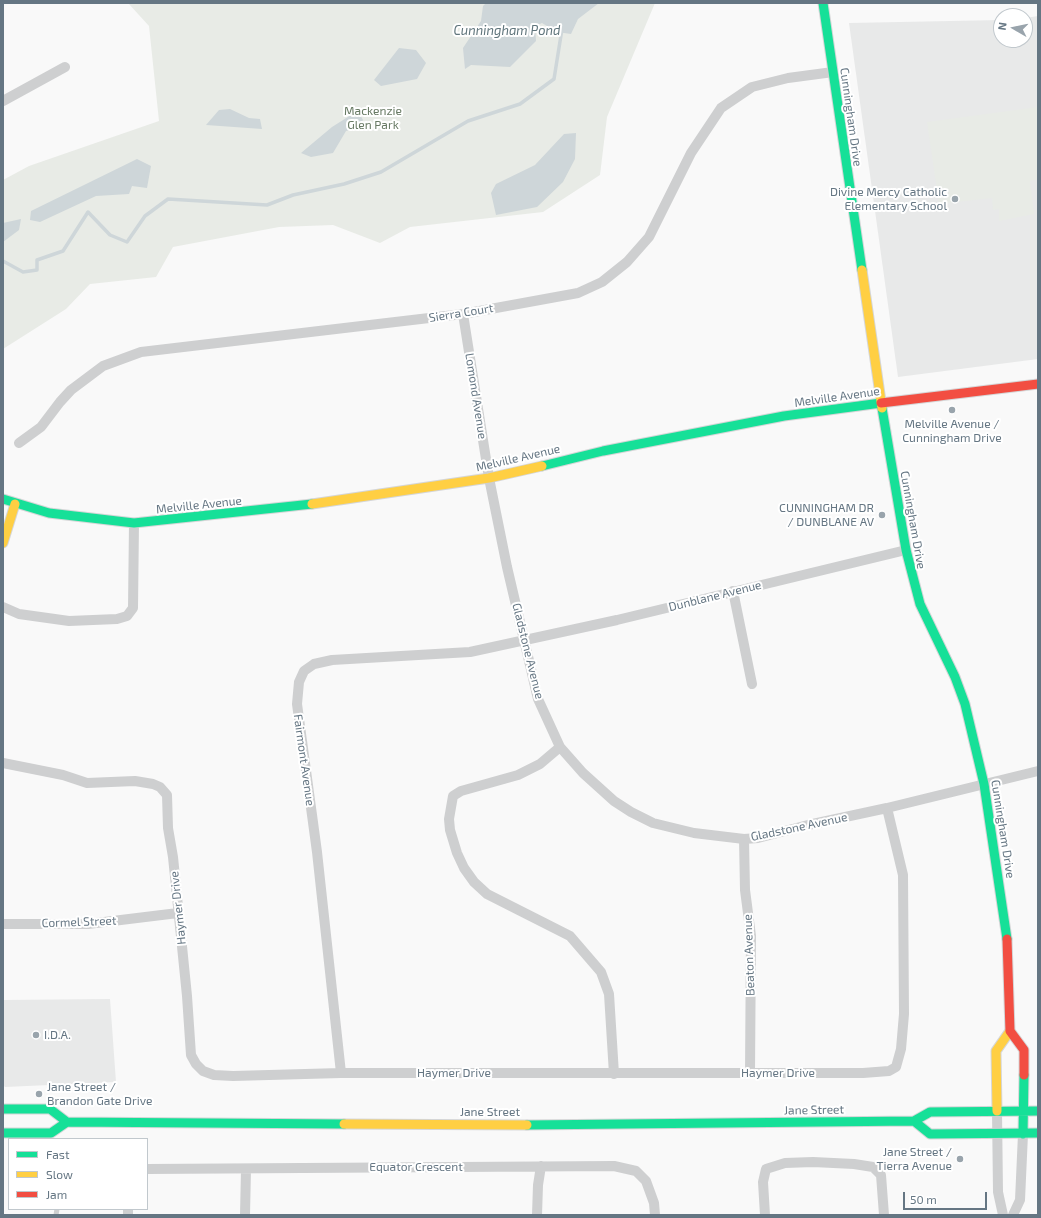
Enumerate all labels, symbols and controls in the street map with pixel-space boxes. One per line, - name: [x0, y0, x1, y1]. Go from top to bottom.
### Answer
- north arrow: [993, 8, 1033, 48]
- text: N: [995, 21, 1009, 31]
- water label: Cunningham Pond: [453, 23, 561, 39]
- street label: Cunningham Drive: [837, 67, 865, 167]
- park label: Mackenzie Glen Park: [344, 104, 402, 132]
- place label: Divine Mercy Catholic Elementary School: [830, 185, 947, 213]
- marker: Divine Mercy Catholic Elementary School: [950, 194, 960, 204]
- street label: Sierra Court: [428, 301, 494, 325]
- street label: Lomond Avenue: [462, 352, 490, 440]
- street label: Melville Avenue: [793, 384, 881, 410]
- marker: Melville Avenue / Cunningham Drive: [947, 405, 957, 415]
- place label: Melville Avenue / Cunningham Drive: [902, 417, 1002, 445]
- street label: Melville Avenue: [474, 441, 562, 475]
- street label: Cunningham Drive: [897, 470, 929, 570]
- street label: Melville Avenue: [155, 493, 243, 517]
- place label: CUNNINGHAM DR / DUNBLANE AV: [779, 501, 874, 529]
- marker: CUNNINGHAM DR / DUNBLANE AV: [877, 510, 887, 520]
- street label: Dunblane Avenue: [667, 578, 763, 614]
- street label: Gladstone Avenue: [509, 602, 547, 700]
- street label: Fairmont Avenue: [290, 713, 318, 807]
- street label: Cunningham Drive: [988, 779, 1018, 879]
- street label: Gladstone Avenue: [749, 810, 849, 844]
- street label: Haymer Drive: [167, 871, 189, 945]
- street label: Cormel Street: [41, 913, 117, 931]
- street label: Beaton Avenue: [740, 914, 758, 996]
- place label: I.D.A.: [44, 1028, 71, 1042]
- marker: I.D.A.: [31, 1030, 41, 1040]
- street label: Haymer Drive: [417, 1066, 491, 1080]
- street label: Haymer Drive: [741, 1066, 815, 1080]
- place label: Jane Street / Brandon Gate Drive: [47, 1080, 152, 1108]
- marker: Jane Street / Brandon Gate Drive: [34, 1089, 44, 1099]
- street label: Jane Street: [784, 1102, 844, 1118]
- street label: Jane Street: [460, 1105, 520, 1119]
- legend: [8, 1138, 148, 1210]
- place label: Jane Street / Tierra Avenue: [877, 1145, 952, 1173]
- text: Fast: [46, 1147, 69, 1161]
- marker: Jane Street / Tierra Avenue: [955, 1154, 965, 1164]
- street label: Equator Crescent: [369, 1160, 463, 1174]
- text: Slow: [46, 1167, 73, 1181]
- scale bar: [905, 1184, 989, 1210]
- text: Jam: [46, 1187, 67, 1201]
- text: 50 m: [910, 1192, 937, 1206]

